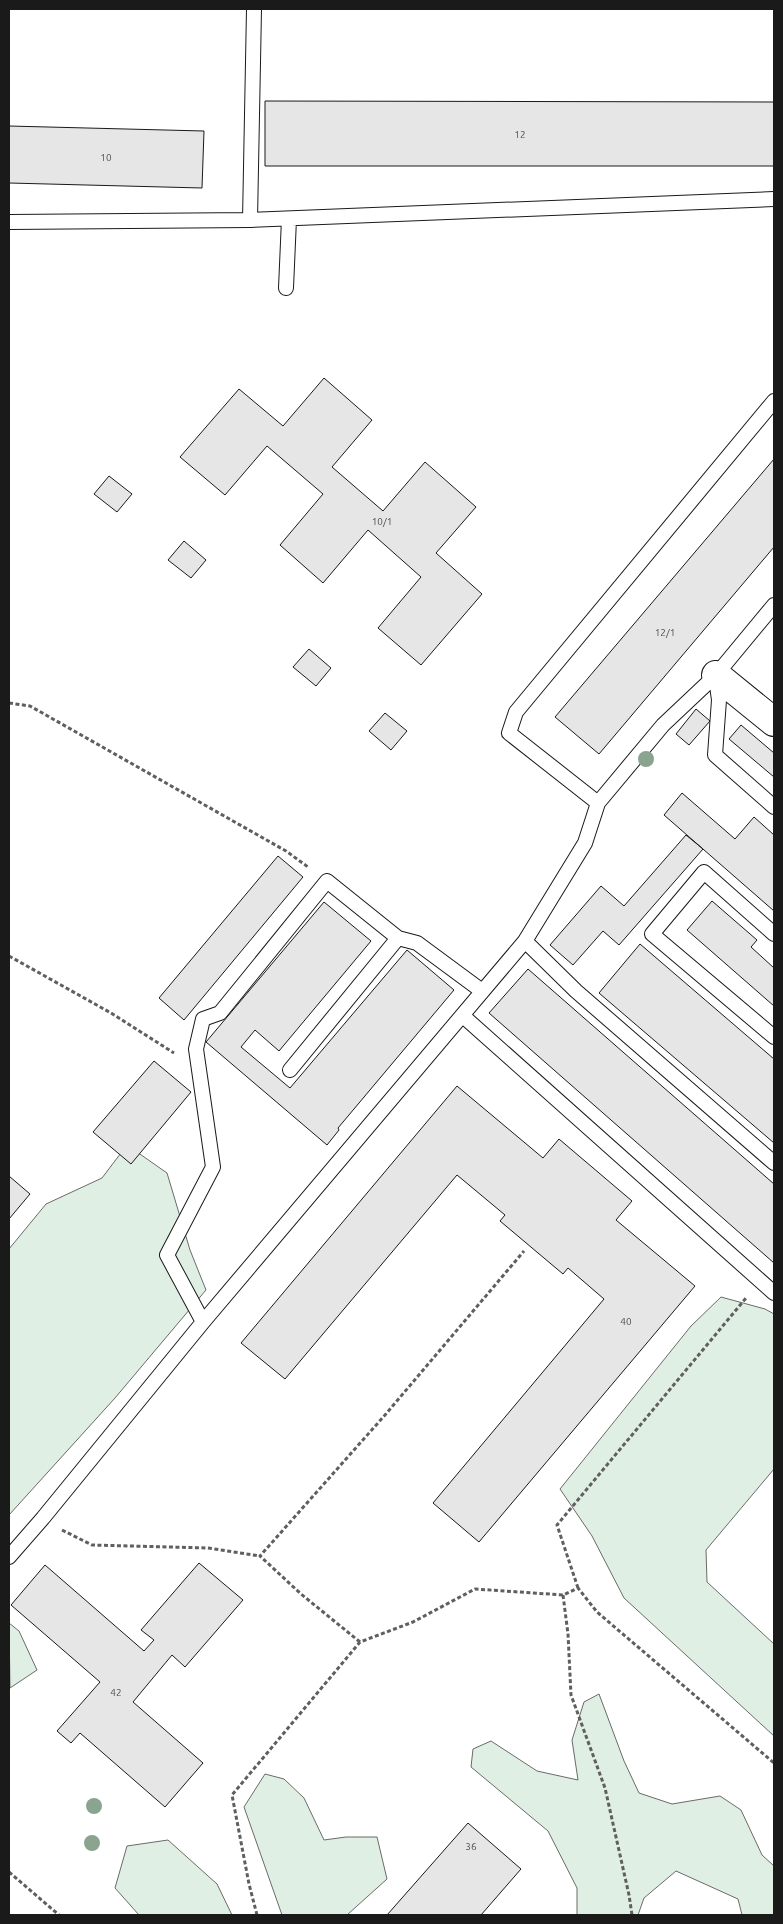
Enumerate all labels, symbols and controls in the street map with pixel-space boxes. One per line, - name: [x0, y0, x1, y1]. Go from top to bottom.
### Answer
- house number: 12: [514, 129, 526, 140]
- house number: 10: [100, 152, 112, 163]
- house number: 10/1: [372, 516, 392, 527]
- house number: 12/1: [655, 627, 675, 638]
- house number: 40: [620, 1316, 632, 1327]
- house number: 42: [110, 1687, 122, 1698]
- house number: 36: [465, 1841, 477, 1852]

